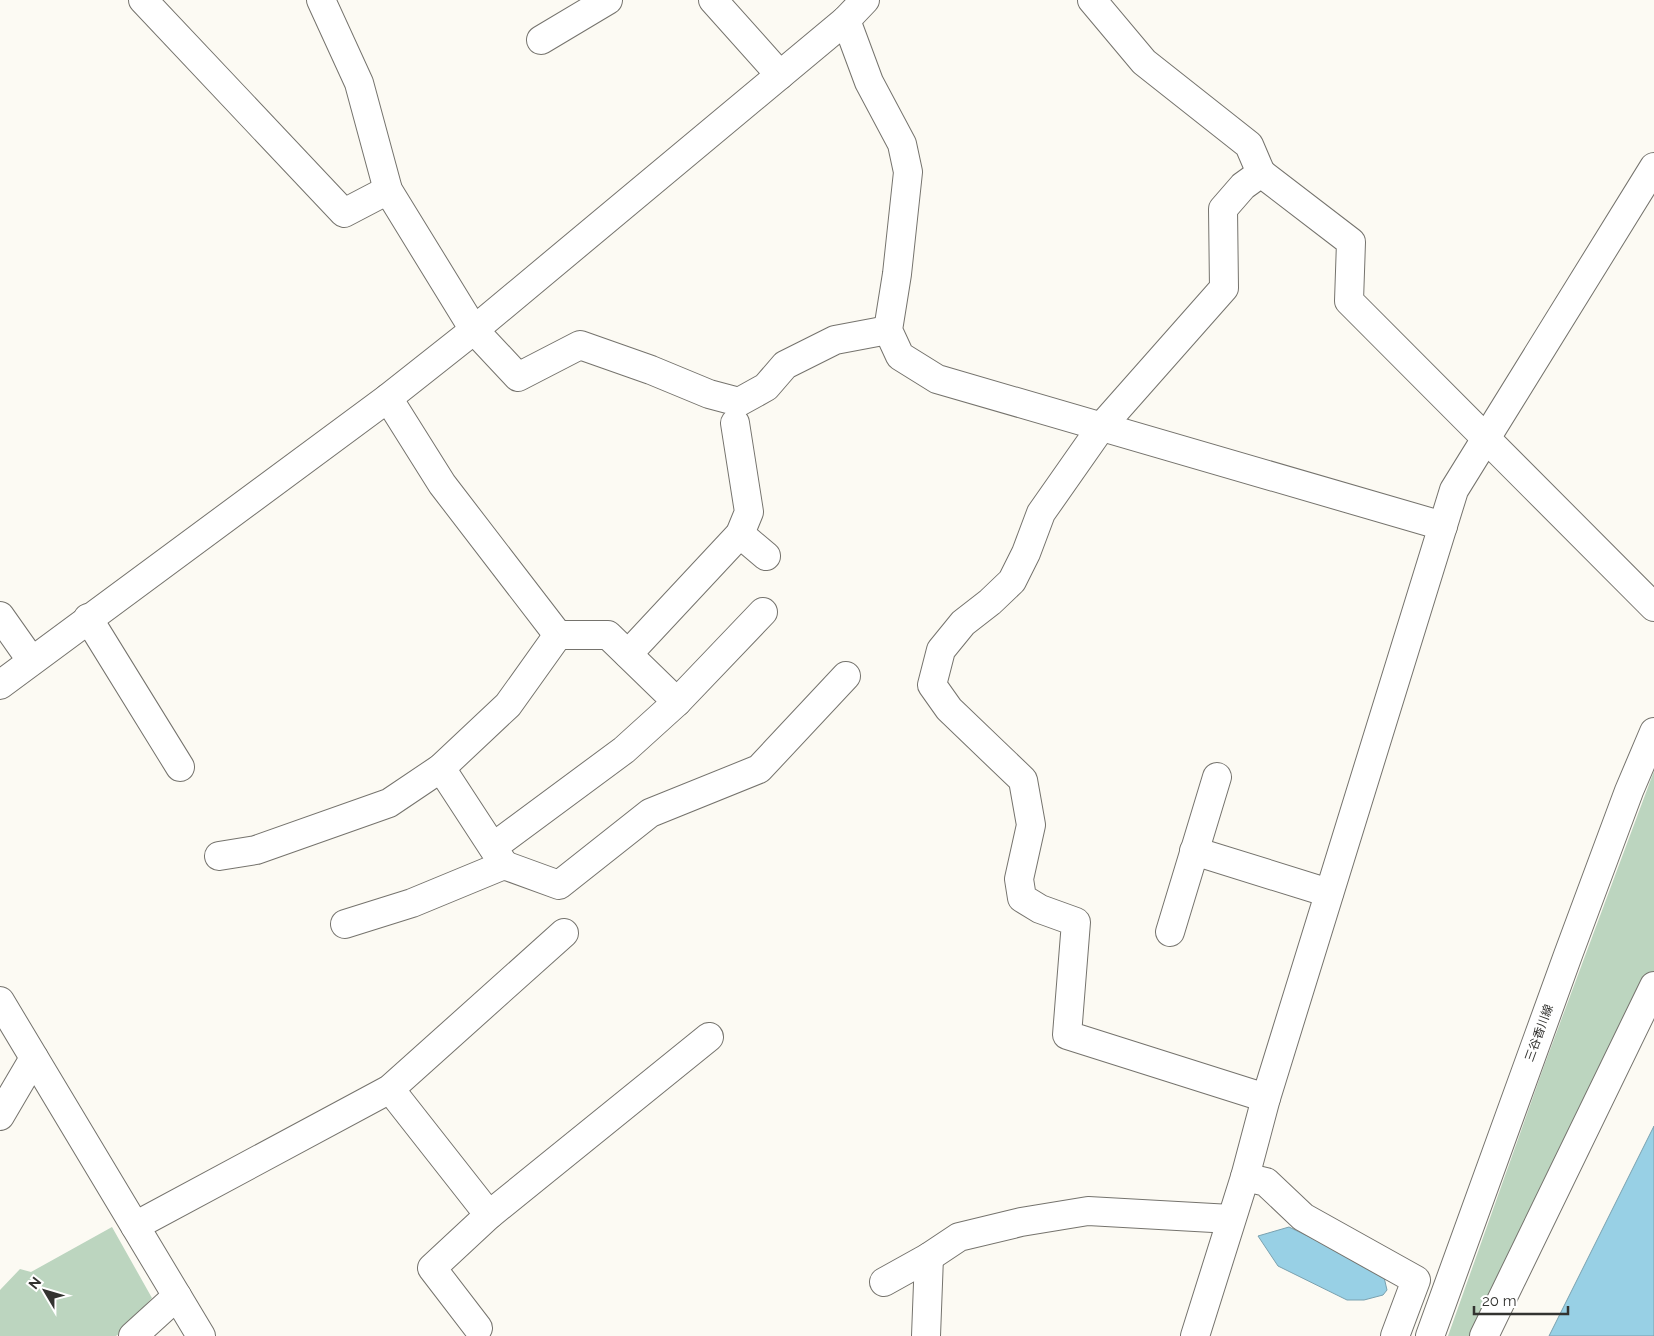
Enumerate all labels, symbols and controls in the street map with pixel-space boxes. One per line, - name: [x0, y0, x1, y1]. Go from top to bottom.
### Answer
- street label: 三谷香川線: [1522, 1002, 1556, 1064]
- north arrow: [20, 1266, 70, 1316]
- text: N: [25, 1274, 44, 1292]
- scale bar: [1474, 1284, 1568, 1316]
- text: 20 m: [1482, 1292, 1517, 1310]

